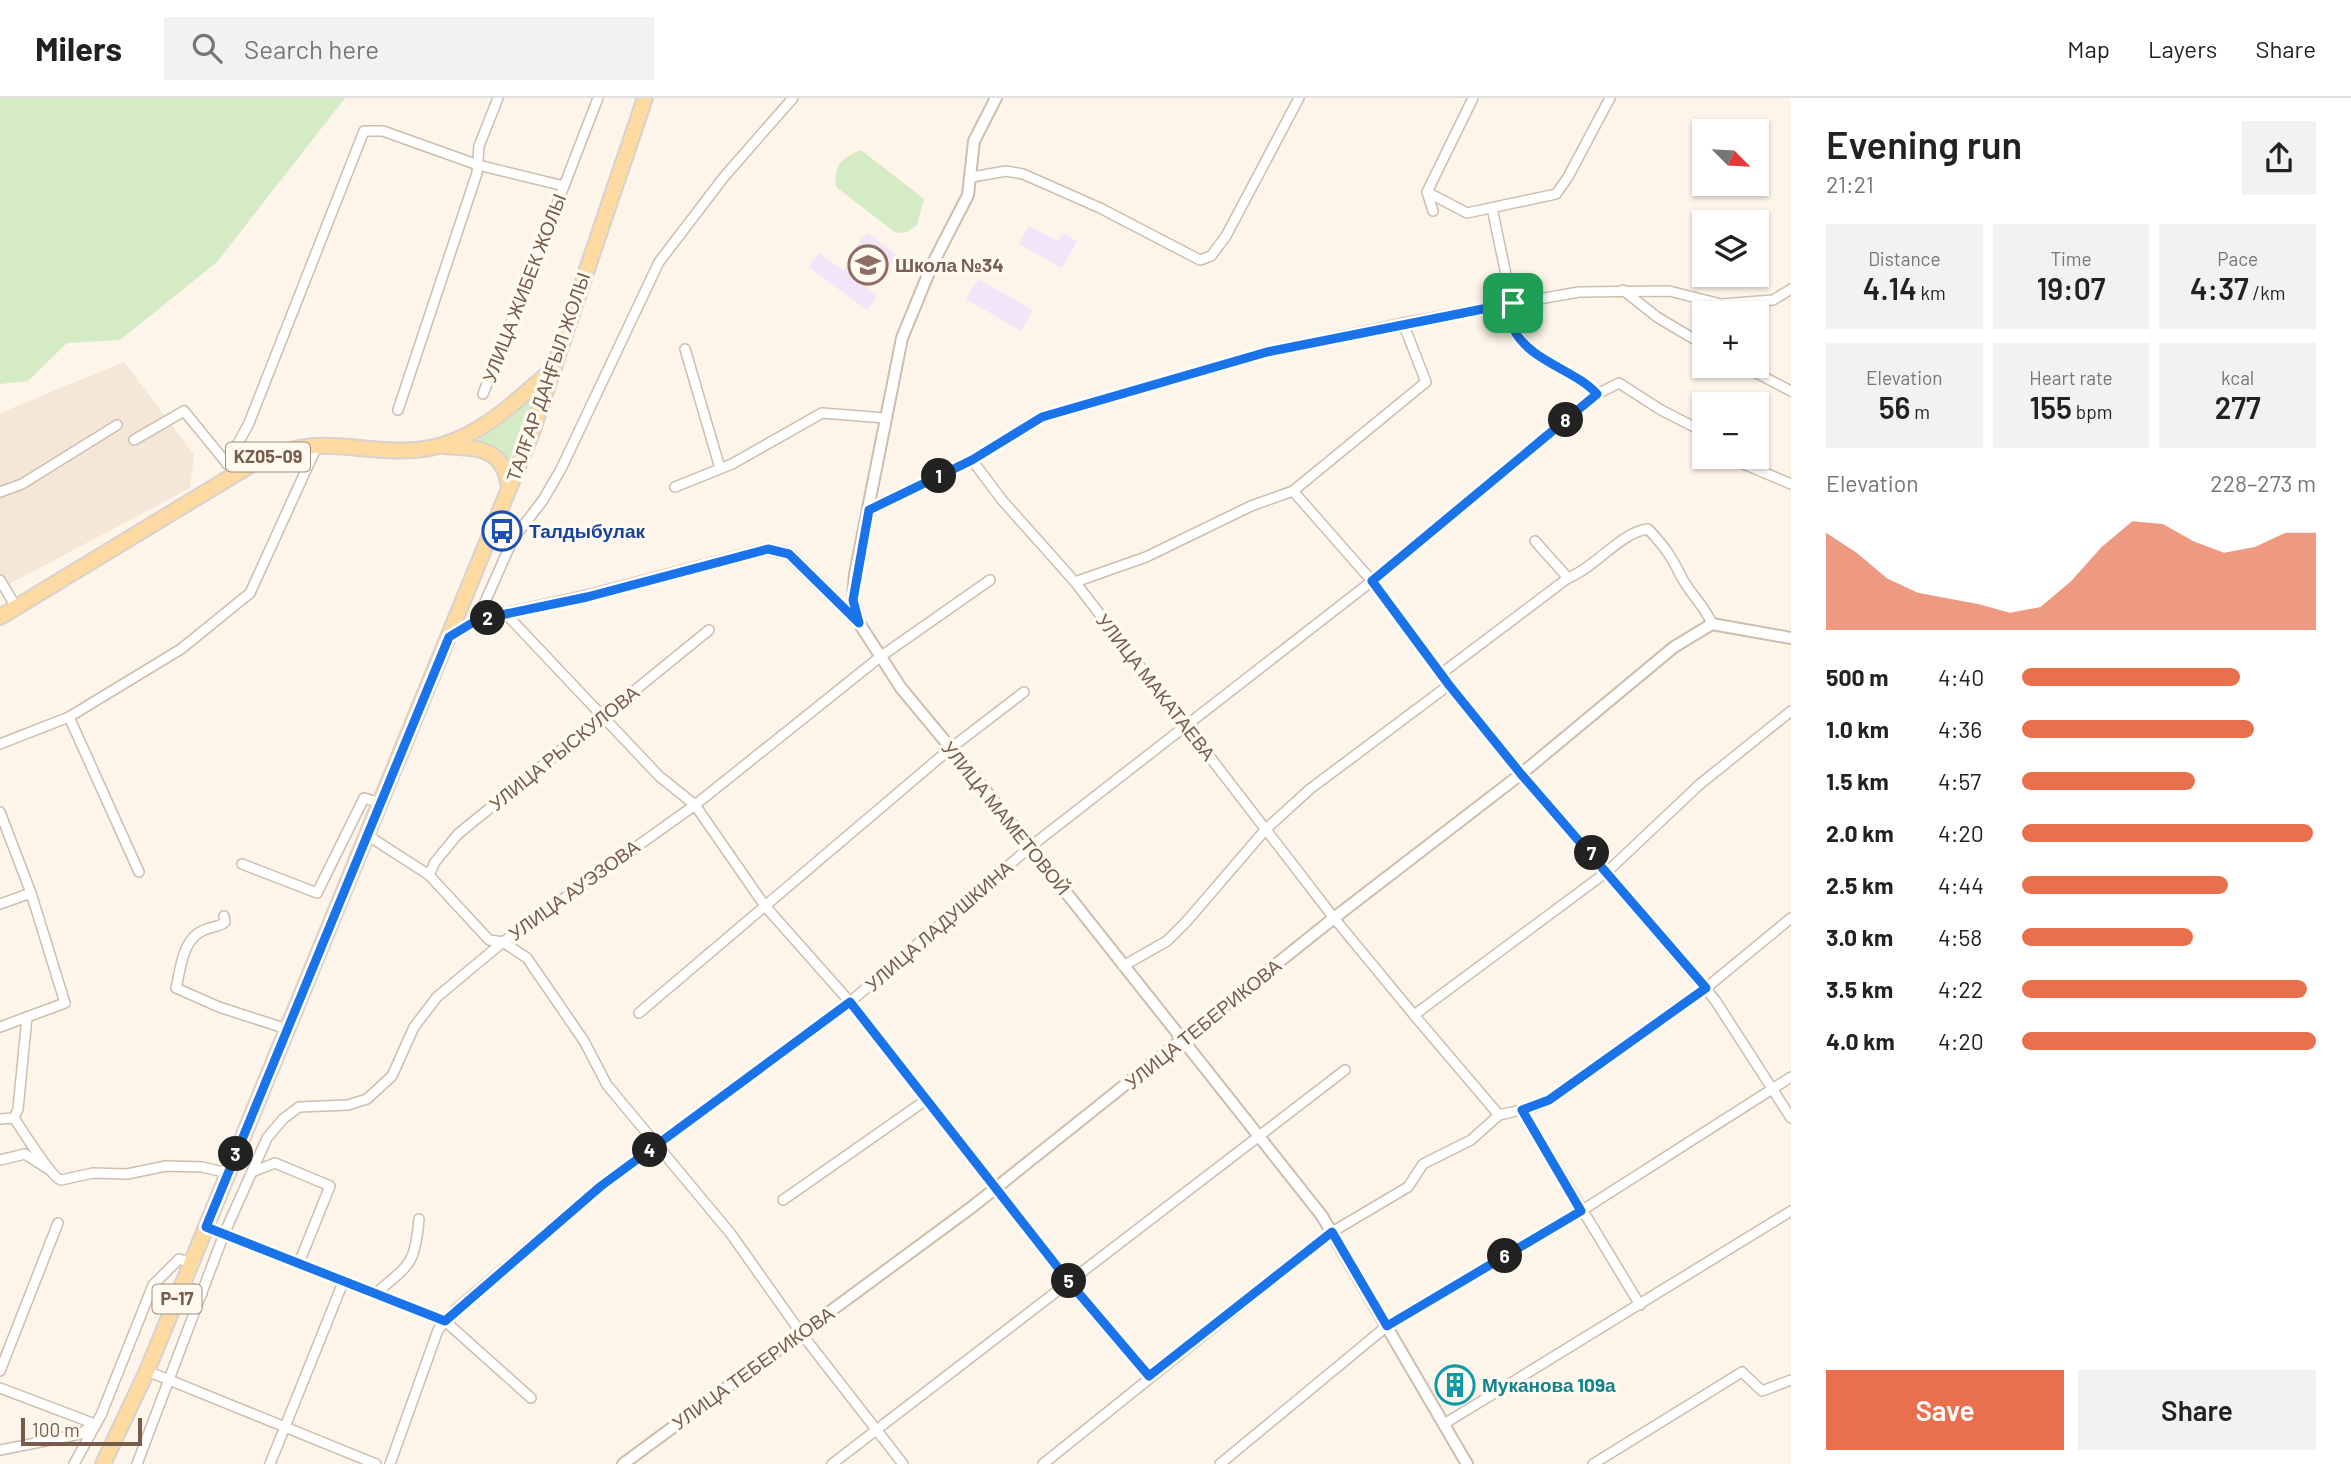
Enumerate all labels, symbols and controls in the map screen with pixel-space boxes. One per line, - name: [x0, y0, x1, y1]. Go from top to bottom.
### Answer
- search box: [164, 17, 654, 80]
- text: Milers: [35, 28, 122, 68]
- icon: search: [188, 29, 226, 67]
- text: Search here: [244, 33, 379, 64]
- text: Map: [2067, 34, 2110, 63]
- text: Layers: [2148, 34, 2217, 63]
- text: Share: [2255, 34, 2316, 63]
- north arrow: [1692, 119, 1769, 196]
- map controls: [1692, 119, 1769, 469]
- text: Evening run: [1826, 121, 2022, 167]
- button: share: [2242, 121, 2316, 195]
- text: 21:21: [1826, 170, 1874, 198]
- street label: УЛИЦА ЖИБЕК ЖОЛЫ: [477, 190, 570, 385]
- button: layers: [1692, 210, 1769, 287]
- school or university icon: Школа №34: [847, 244, 889, 286]
- text: Distance: [1868, 247, 1941, 270]
- text: Time: [2050, 247, 2092, 270]
- text: Pace: [2217, 247, 2258, 270]
- place label: Школа №34: [895, 253, 1004, 276]
- street label: ТАЛҒАР ДАҢҒЫЛ ЖОЛЫ: [501, 269, 594, 484]
- text: 4.14: [1863, 270, 1917, 306]
- text: 19:07: [2037, 270, 2105, 306]
- text: 4:37: [2190, 270, 2249, 306]
- pin: [1483, 273, 1543, 333]
- text: km: [1917, 281, 1946, 304]
- text: /km: [2249, 281, 2285, 304]
- icon: arrive: [1494, 284, 1532, 322]
- button: +: [1692, 301, 1769, 378]
- text: Elevation: [1866, 366, 1943, 389]
- text: Heart rate: [2029, 366, 2113, 389]
- text: kcal: [2221, 366, 2254, 389]
- text: 56: [1879, 389, 1910, 425]
- text: 155: [2030, 389, 2072, 425]
- text: 277: [2215, 389, 2261, 425]
- button: −: [1692, 392, 1769, 469]
- text: m: [1910, 400, 1930, 423]
- text: bpm: [2072, 400, 2112, 423]
- pin: 8: [1548, 402, 1584, 438]
- text: 8: [1560, 408, 1571, 431]
- road number: KZ05-09: [226, 442, 310, 472]
- pin: 1: [922, 458, 956, 494]
- text: 1: [935, 464, 942, 487]
- text: Elevation: [1826, 469, 1919, 497]
- text: 228–273 m: [2210, 469, 2316, 497]
- bus stop icon: Талдыбулак: [481, 510, 523, 552]
- place label: Талдыбулак: [529, 519, 645, 542]
- pin: 2: [470, 601, 505, 636]
- text: 2: [482, 606, 493, 629]
- street label: УЛИЦА МАКАТАЕВА: [1092, 609, 1221, 765]
- text: 500 m: [1826, 663, 1888, 691]
- text: 4:40: [1938, 663, 1984, 691]
- street label: УЛИЦА РЫСКУЛОВА: [484, 680, 643, 815]
- text: 1.0 km: [1826, 715, 1889, 743]
- text: 4:36: [1938, 715, 1982, 743]
- street label: УЛИЦА МАМЕТОВОЙ: [937, 736, 1075, 899]
- text: 1.5 km: [1826, 767, 1889, 795]
- text: 4:57: [1938, 767, 1981, 795]
- text: 2.0 km: [1826, 819, 1894, 847]
- text: 4:20: [1938, 819, 1984, 847]
- street label: УЛИЦА АУЭЗОВА: [504, 834, 644, 945]
- pin: 7: [1574, 836, 1610, 870]
- text: 7: [1587, 841, 1596, 864]
- street label: УЛИЦА ЛАДУШКИНА: [860, 855, 1017, 996]
- text: 2.5 km: [1826, 871, 1894, 899]
- text: 4:44: [1938, 871, 1984, 899]
- text: 3.0 km: [1826, 923, 1893, 951]
- text: 4:58: [1938, 923, 1982, 951]
- street label: УЛИЦА ТЕБЕРИКОВА: [1120, 953, 1286, 1094]
- text: 3.5 km: [1826, 975, 1893, 1003]
- text: 4:22: [1938, 975, 1983, 1003]
- text: 4.0 km: [1826, 1027, 1895, 1055]
- text: 4:20: [1938, 1027, 1984, 1055]
- pin: 4: [632, 1132, 668, 1168]
- pin: 3: [218, 1136, 254, 1172]
- text: 4: [644, 1138, 655, 1161]
- text: 3: [230, 1142, 241, 1165]
- pin: 6: [1488, 1238, 1522, 1274]
- text: 6: [1499, 1244, 1510, 1267]
- pin: 5: [1052, 1264, 1086, 1298]
- text: 5: [1063, 1269, 1074, 1292]
- road number: P-17: [152, 1284, 202, 1314]
- street label: УЛИЦА ТЕБЕРИКОВА: [667, 1301, 838, 1434]
- building icon: Муканова 109а: [1434, 1364, 1476, 1406]
- button: Save: [1826, 1370, 2064, 1450]
- button: Share: [2078, 1370, 2316, 1450]
- place label: Муканова 109а: [1482, 1373, 1616, 1396]
- scale bar: [21, 1415, 142, 1447]
- text: 100 m: [32, 1418, 80, 1441]

